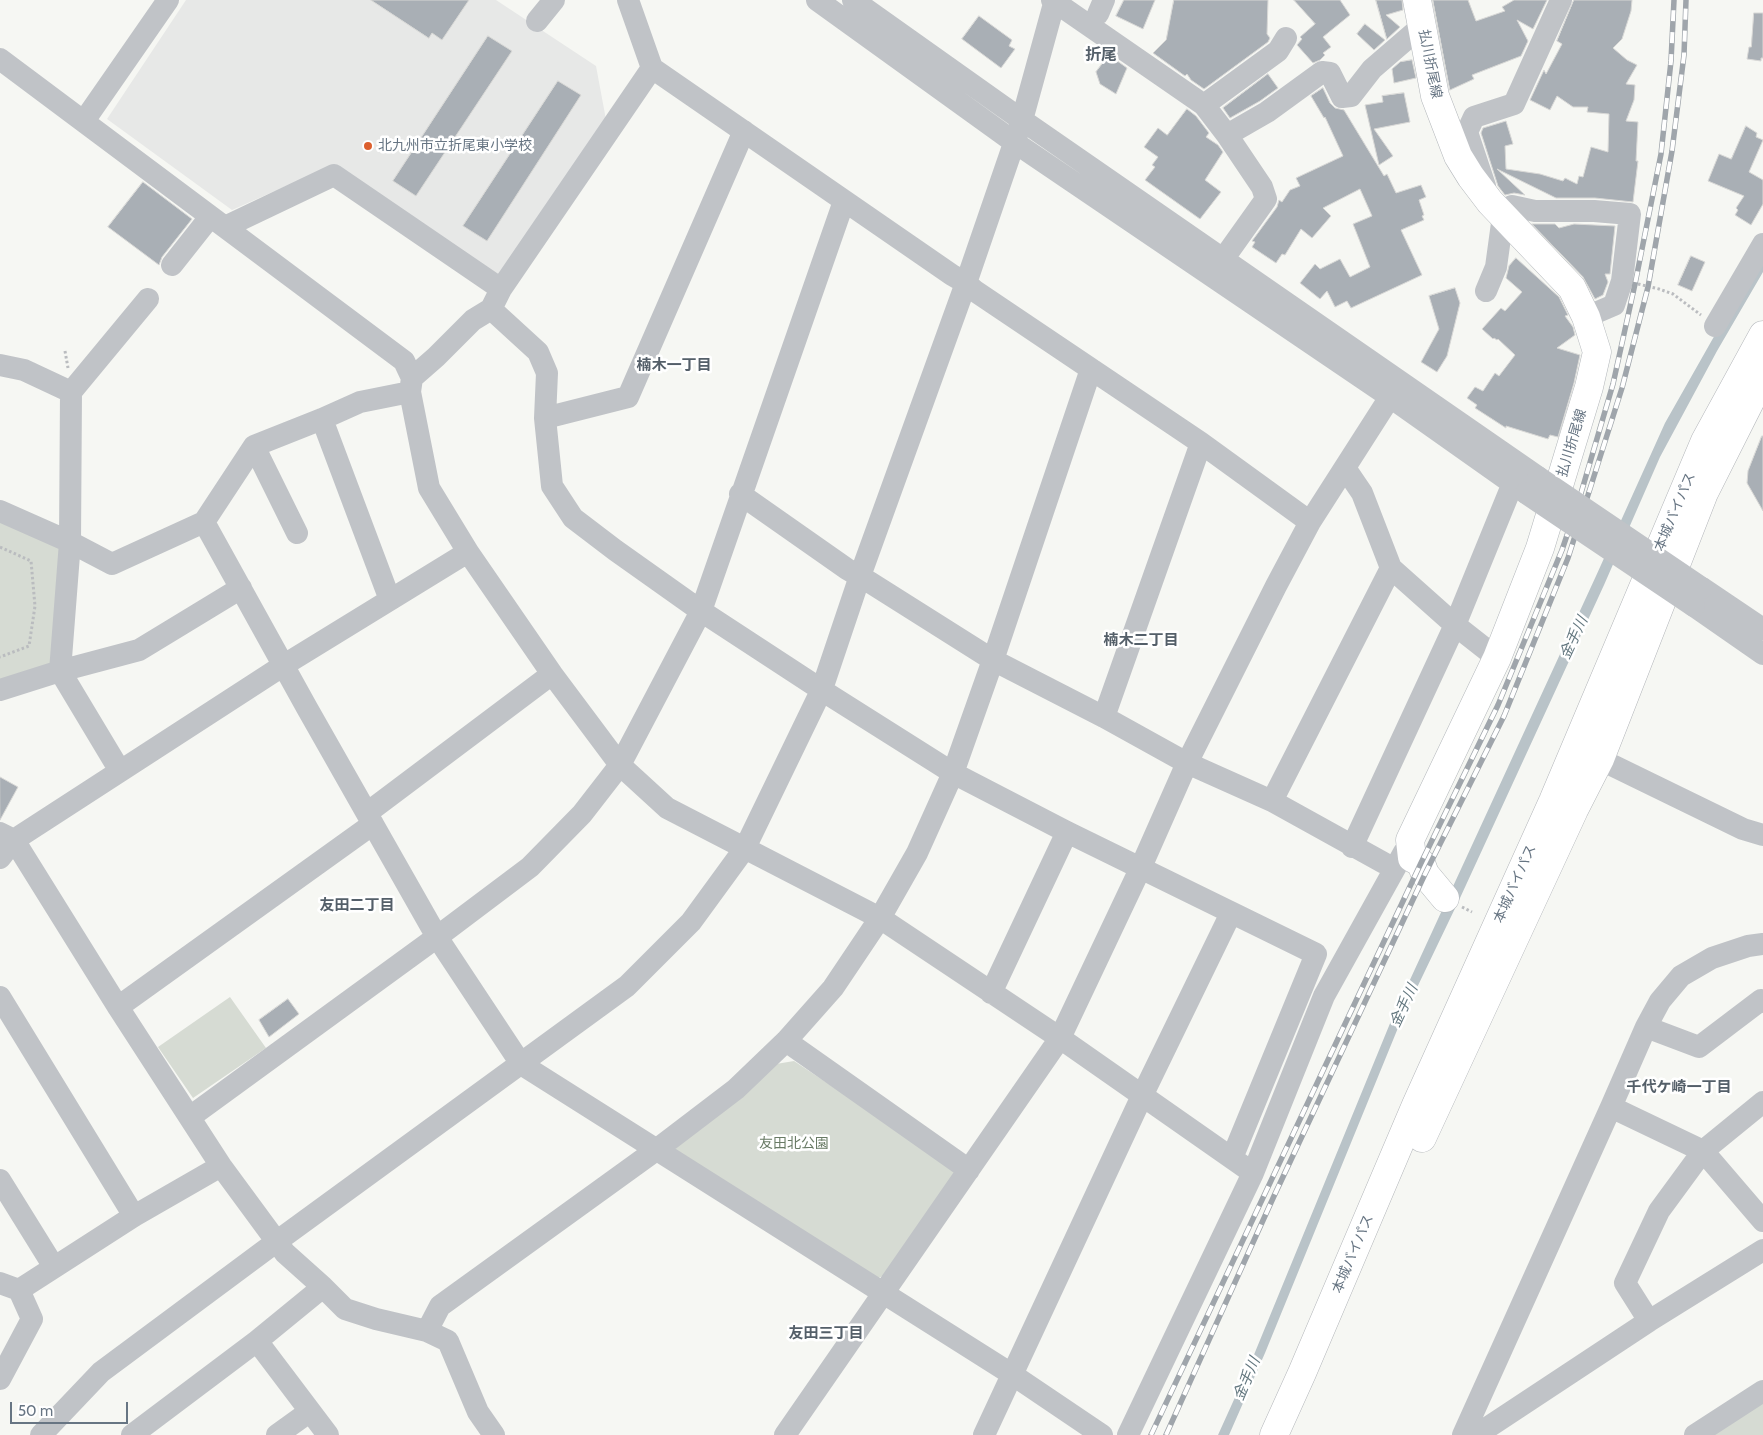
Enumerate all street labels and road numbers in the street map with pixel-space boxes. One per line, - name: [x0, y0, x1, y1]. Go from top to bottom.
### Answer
- street label: 払川折尾線: [1415, 28, 1445, 100]
- street label: 払川折尾線: [1554, 407, 1590, 479]
- street label: 本城バイパス: [1651, 470, 1699, 554]
- street label: 本城バイパス: [1490, 842, 1540, 926]
- street label: 本城バイパス: [1329, 1212, 1377, 1296]

